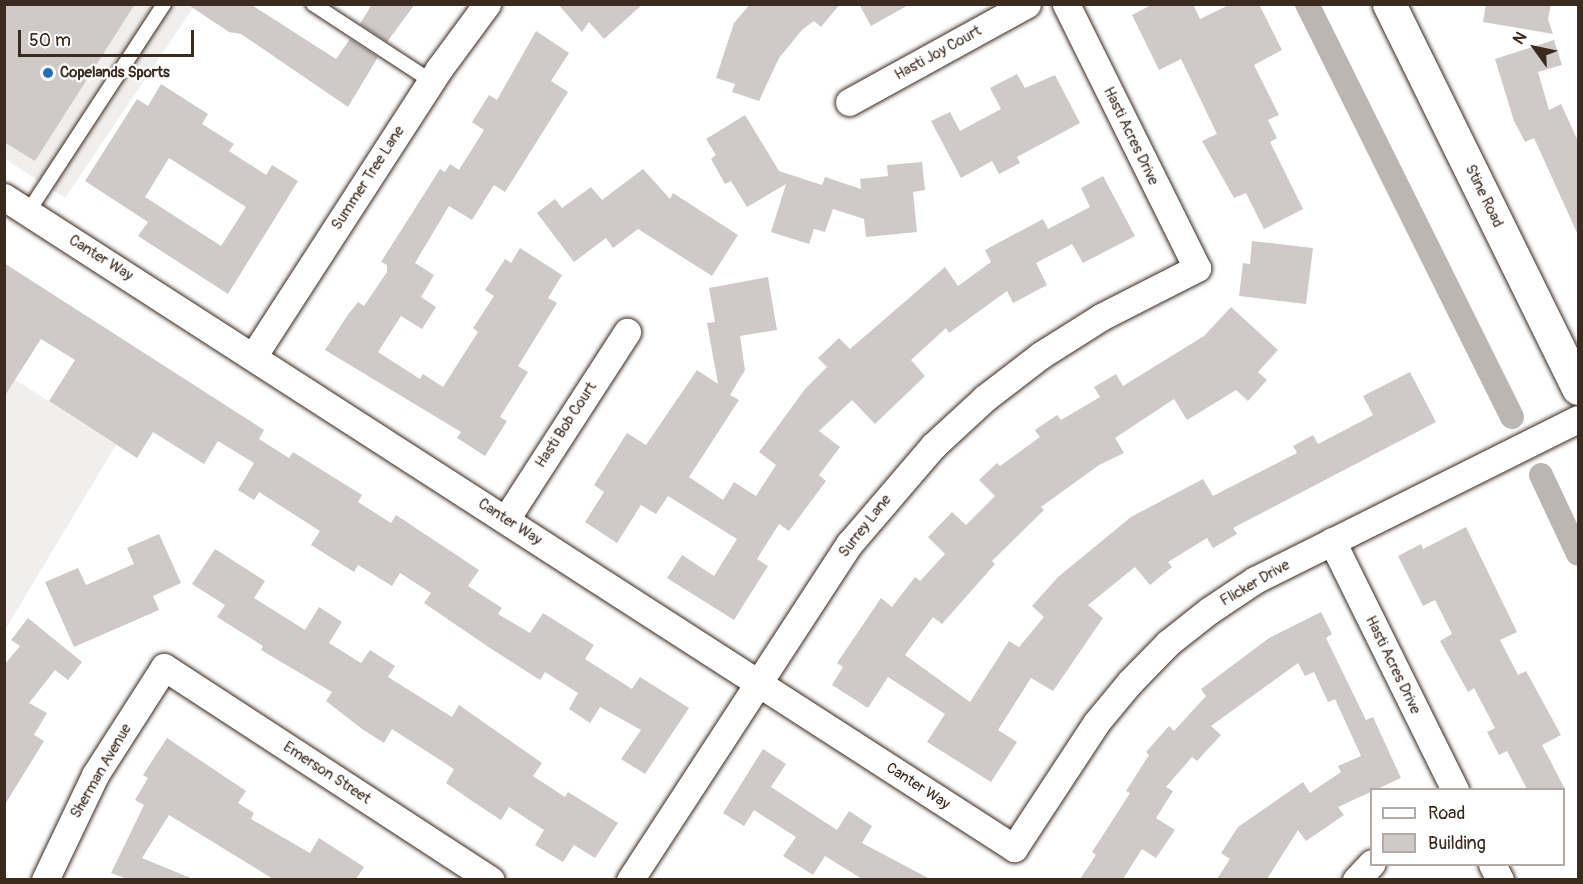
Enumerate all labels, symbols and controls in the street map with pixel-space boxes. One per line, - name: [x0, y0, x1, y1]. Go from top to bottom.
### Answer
- scale bar: [21, 18, 196, 56]
- north arrow: [1505, 18, 1565, 78]
- street label: Hasti Joy Court: [892, 22, 984, 84]
- text: N: [1509, 28, 1531, 48]
- text: 50 m: [29, 29, 71, 52]
- place label: Copelands Sports: [60, 64, 170, 82]
- marker: Copelands Sports: [41, 66, 55, 80]
- street label: Hasti Acres Drive: [1099, 84, 1163, 188]
- street label: Summer Tree Lane: [328, 123, 408, 233]
- street label: Stine Road: [1461, 162, 1507, 230]
- street label: Canter Way: [66, 231, 136, 285]
- street label: Hasti Bob Court: [532, 379, 600, 471]
- street label: Surrey Lane: [835, 491, 895, 561]
- street label: Canter Way: [475, 495, 545, 549]
- street label: Flicker Drive: [1217, 556, 1293, 610]
- street label: Hasti Acres Drive: [1361, 613, 1425, 717]
- street label: Sherman Avenue: [67, 721, 135, 821]
- street label: Emerson Street: [280, 738, 374, 808]
- street label: Canter Way: [883, 759, 953, 813]
- legend: [1370, 788, 1565, 866]
- text: Road: [1428, 802, 1465, 825]
- text: Building: [1428, 832, 1486, 855]

